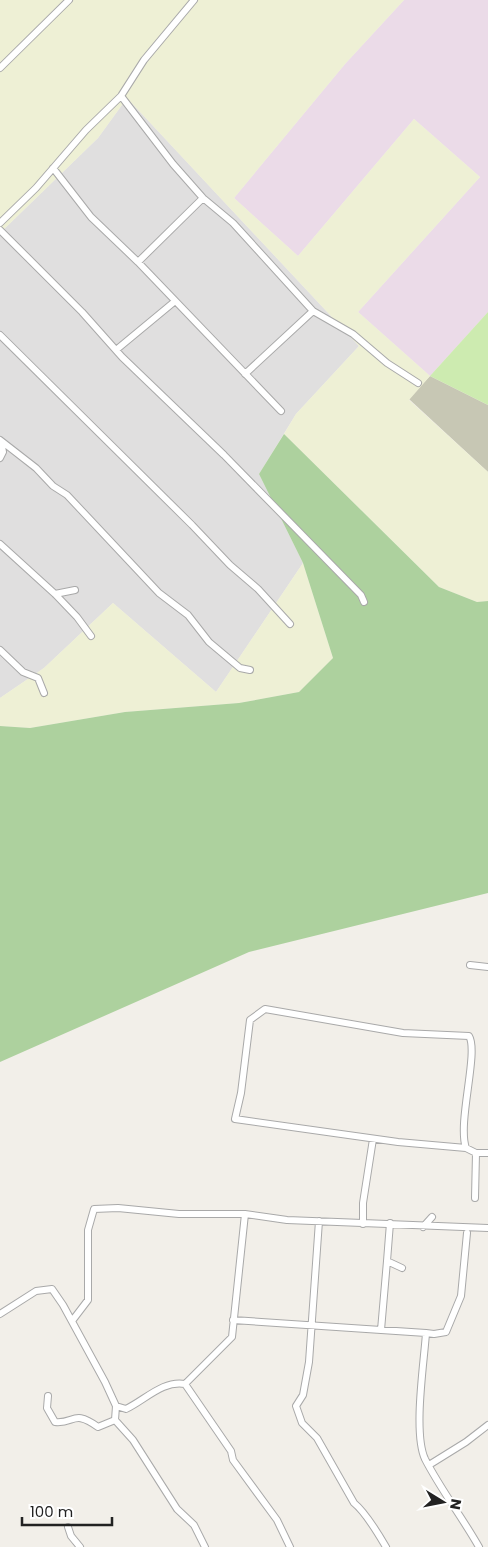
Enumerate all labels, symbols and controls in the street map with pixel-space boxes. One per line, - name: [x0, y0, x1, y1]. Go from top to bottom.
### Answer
- north arrow: [418, 1477, 468, 1527]
- scale bar: [22, 1494, 112, 1526]
- text: N: [445, 1497, 467, 1511]
- text: 100 m: [30, 1501, 73, 1522]

